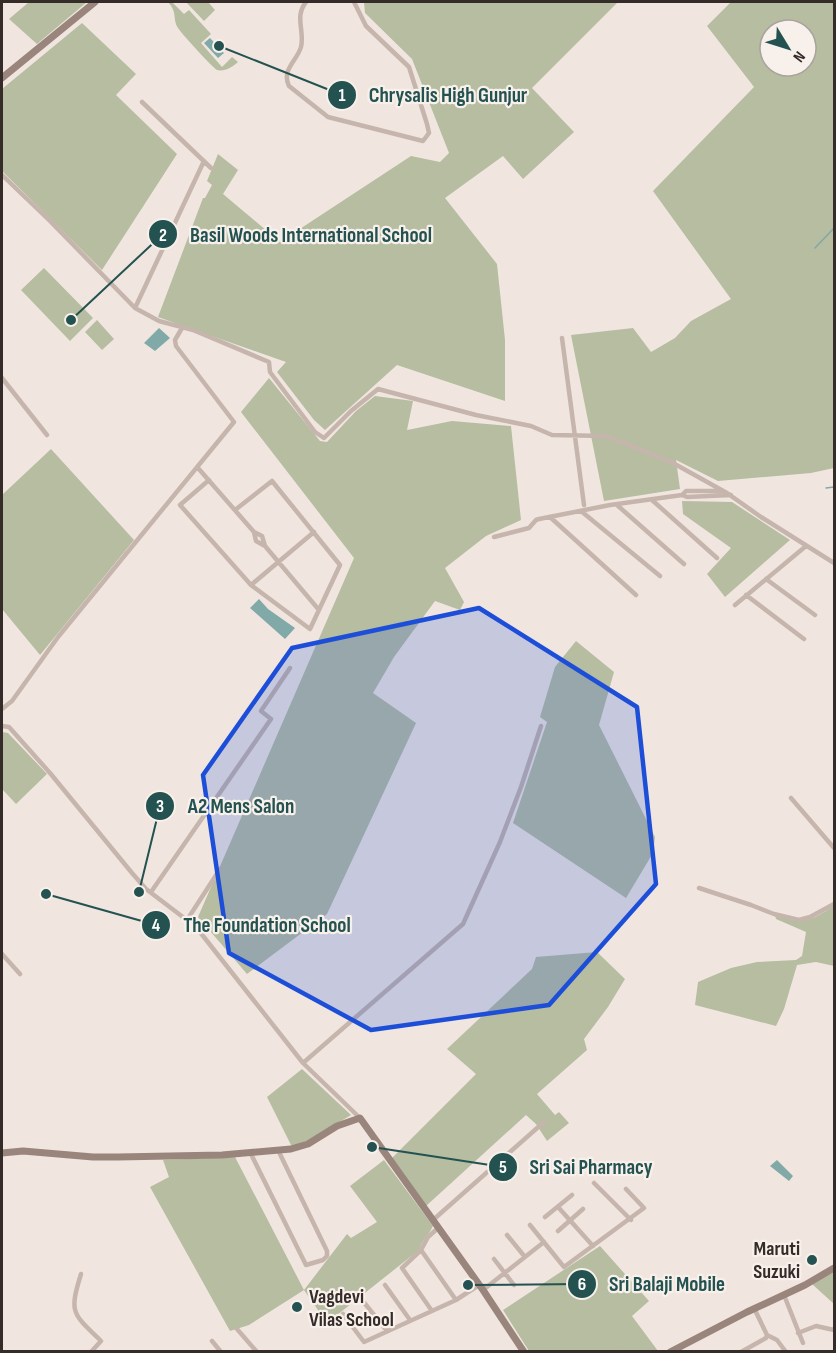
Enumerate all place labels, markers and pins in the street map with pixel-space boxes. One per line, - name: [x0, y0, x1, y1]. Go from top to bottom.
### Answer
- callout: Chrysalis High Gunjur: [327, 75, 540, 114]
- callout: Basil Woods International School: [148, 215, 444, 254]
- callout: A2 Mens Salon: [145, 787, 306, 826]
- callout: The Foundation School: [141, 905, 363, 944]
- callout: Sri Sai Pharmacy: [488, 1147, 665, 1186]
- place label: Maruti Suzuki: [753, 1237, 800, 1284]
- marker: Maruti Suzuki: [805, 1253, 819, 1267]
- callout: Sri Balaji Mobile: [567, 1264, 737, 1303]
- place label: Vagdevi Vilas School: [309, 1285, 394, 1332]
- marker: Vagdevi Vilas School: [290, 1300, 304, 1314]

